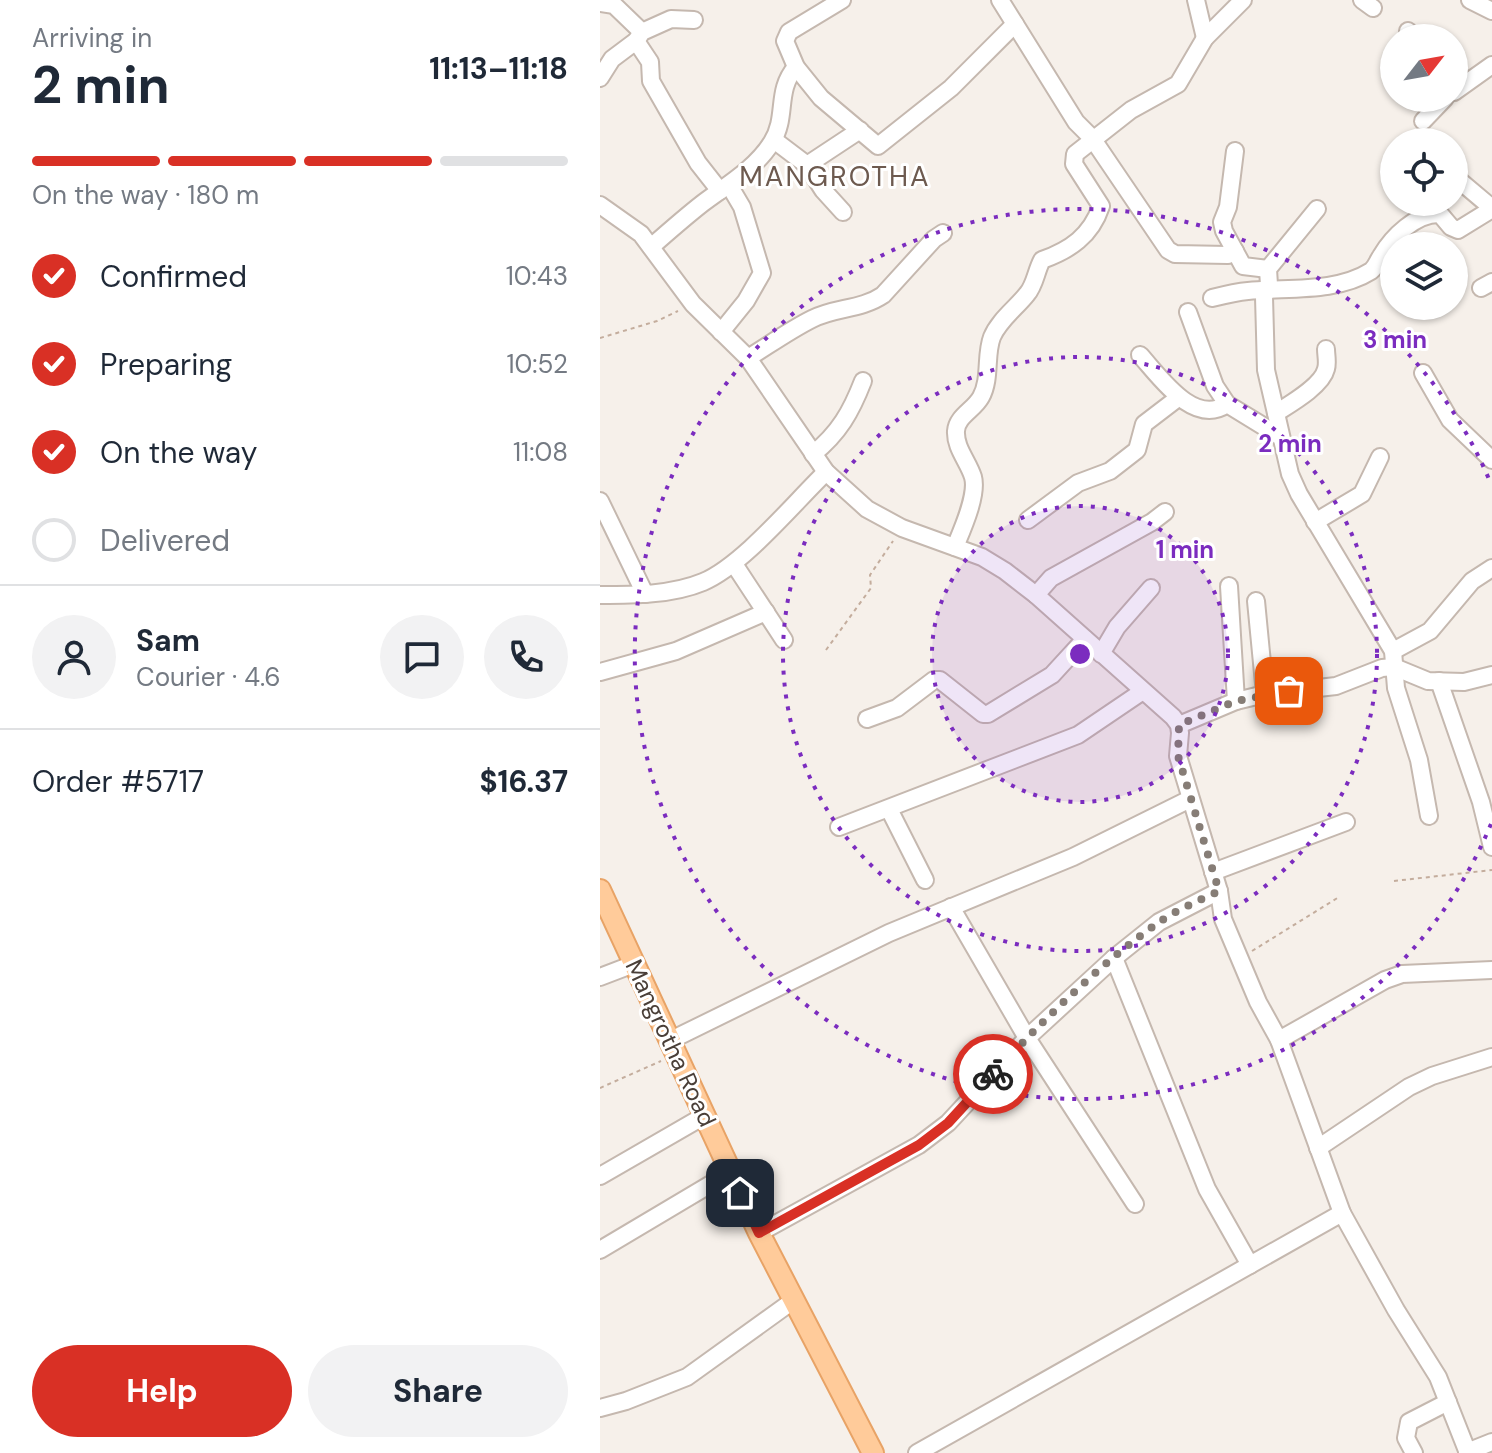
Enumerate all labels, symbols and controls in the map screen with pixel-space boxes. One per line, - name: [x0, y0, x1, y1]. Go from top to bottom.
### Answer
- text: Arriving in: [32, 21, 152, 55]
- north arrow: [1380, 24, 1468, 112]
- map controls: [1380, 24, 1468, 320]
- text: 11:13–11:18: [429, 49, 568, 88]
- text: 2 min: [32, 51, 170, 119]
- button: locate: [1380, 128, 1468, 216]
- district label: MANGROTHA: [739, 158, 931, 195]
- text: On the way · 180 m: [32, 178, 259, 212]
- button: layers: [1380, 232, 1468, 320]
- icon: check: [32, 254, 76, 298]
- text: Confirmed: [100, 257, 247, 296]
- text: 10:43: [506, 259, 568, 293]
- text: 3 min: [1363, 324, 1427, 355]
- icon: check: [32, 342, 76, 386]
- text: Preparing: [100, 345, 232, 384]
- text: 10:52: [506, 347, 568, 381]
- text: 2 min: [1258, 428, 1322, 459]
- icon: check: [32, 430, 76, 474]
- text: On the way: [100, 433, 257, 472]
- text: 11:08: [513, 435, 568, 469]
- text: Delivered: [100, 521, 230, 560]
- text: 1 min: [1156, 534, 1214, 565]
- button: person: [32, 615, 116, 699]
- button: chat: [380, 615, 464, 699]
- button: phone: [484, 615, 568, 699]
- text: Sam: [136, 621, 200, 660]
- centre of rings: [1066, 640, 1094, 668]
- pin: [1255, 657, 1323, 725]
- text: Courier · 4.6: [136, 660, 281, 694]
- icon: bag: [1267, 669, 1311, 713]
- text: Order #5717: [32, 762, 204, 801]
- text: $16.37: [479, 762, 568, 801]
- street label: Mangrotha Road: [619, 954, 723, 1132]
- courier: [953, 1034, 1033, 1114]
- icon: bike: [971, 1052, 1015, 1096]
- pin: [706, 1159, 774, 1227]
- icon: home: [718, 1171, 762, 1215]
- button: Help: [32, 1345, 292, 1437]
- button: Share: [308, 1345, 568, 1437]

